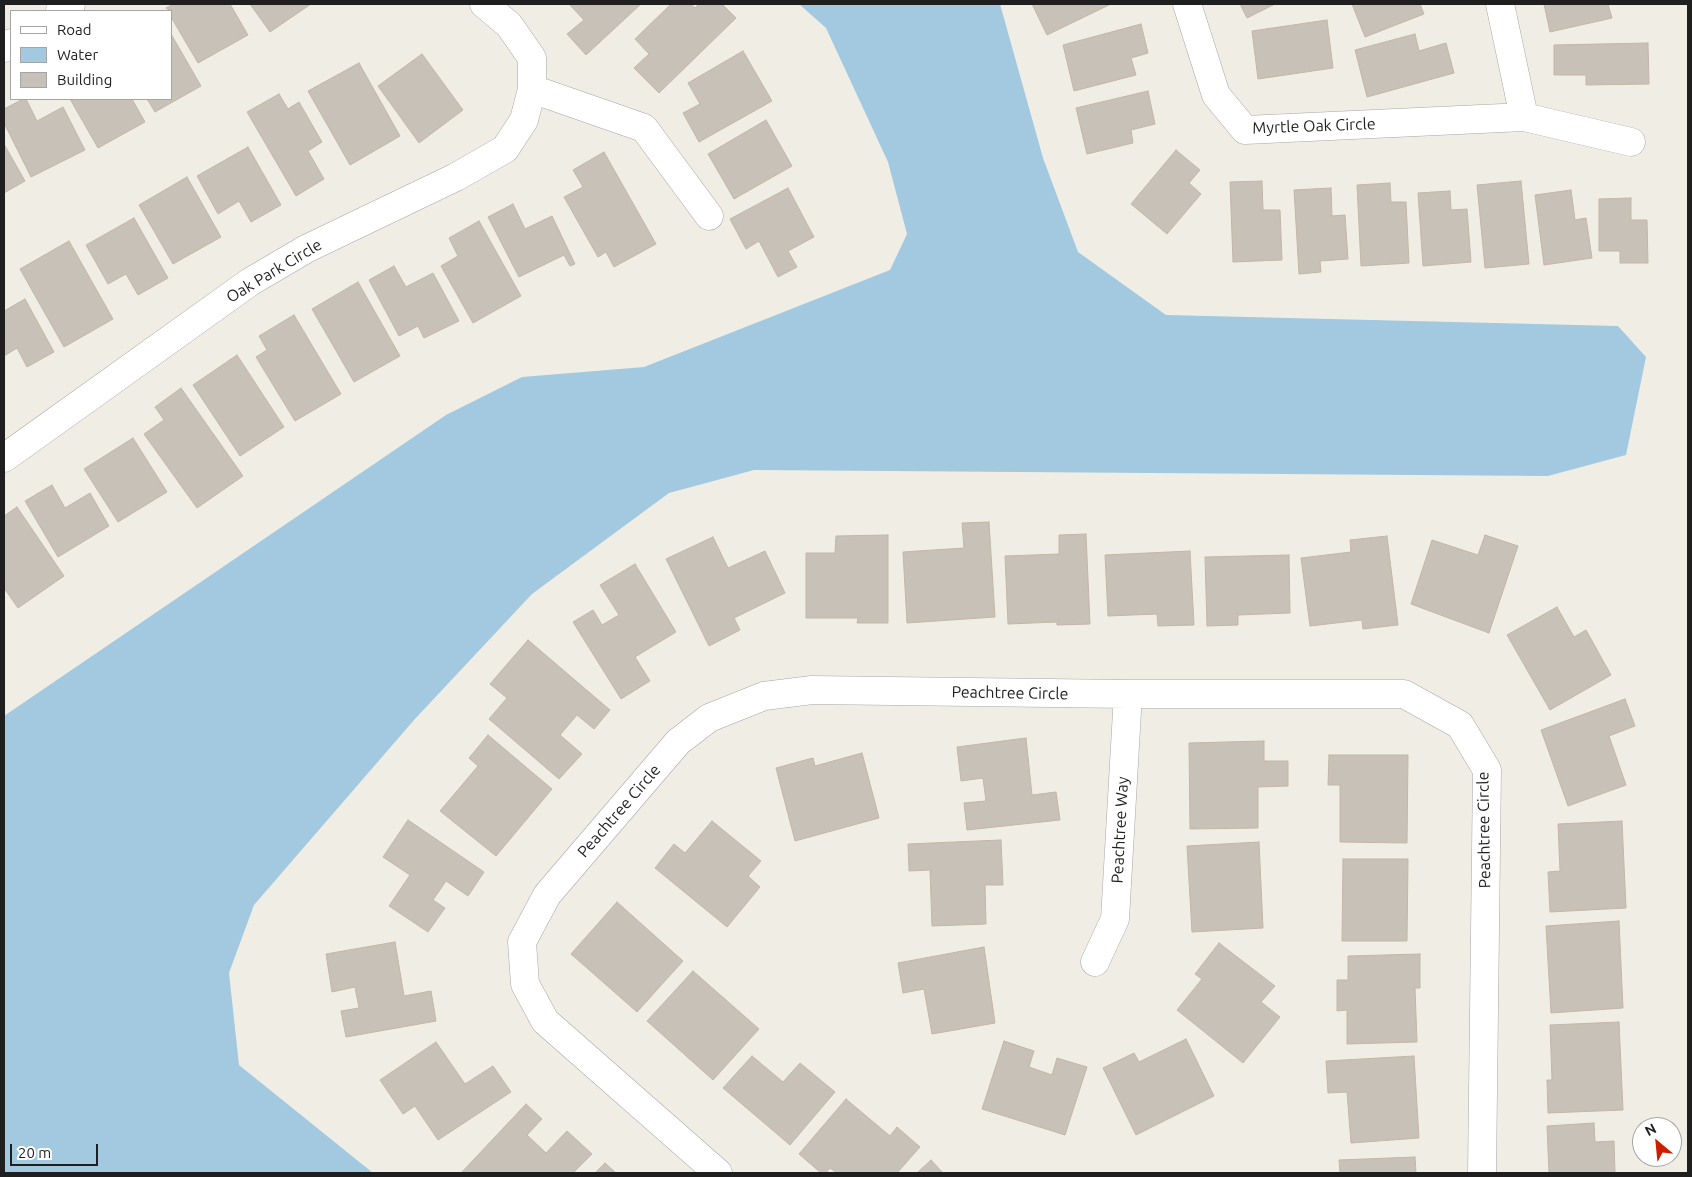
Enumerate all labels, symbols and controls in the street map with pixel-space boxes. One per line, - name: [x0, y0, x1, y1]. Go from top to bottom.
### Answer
- legend: [10, 10, 172, 100]
- text: Road: [57, 21, 92, 38]
- text: Water: [57, 46, 98, 63]
- text: Building: [57, 71, 112, 88]
- street label: Myrtle Oak Circle: [1252, 114, 1376, 138]
- street label: Oak Park Circle: [223, 235, 325, 307]
- street label: Peachtree Circle: [951, 682, 1069, 704]
- street label: Peachtree Circle: [573, 761, 665, 861]
- street label: Peachtree Circle: [1473, 771, 1495, 889]
- street label: Peachtree Way: [1108, 776, 1132, 884]
- north arrow: [1632, 1117, 1682, 1167]
- text: N: [1642, 1120, 1659, 1139]
- scale bar: [12, 1134, 100, 1166]
- text: 20 m: [18, 1144, 51, 1161]

